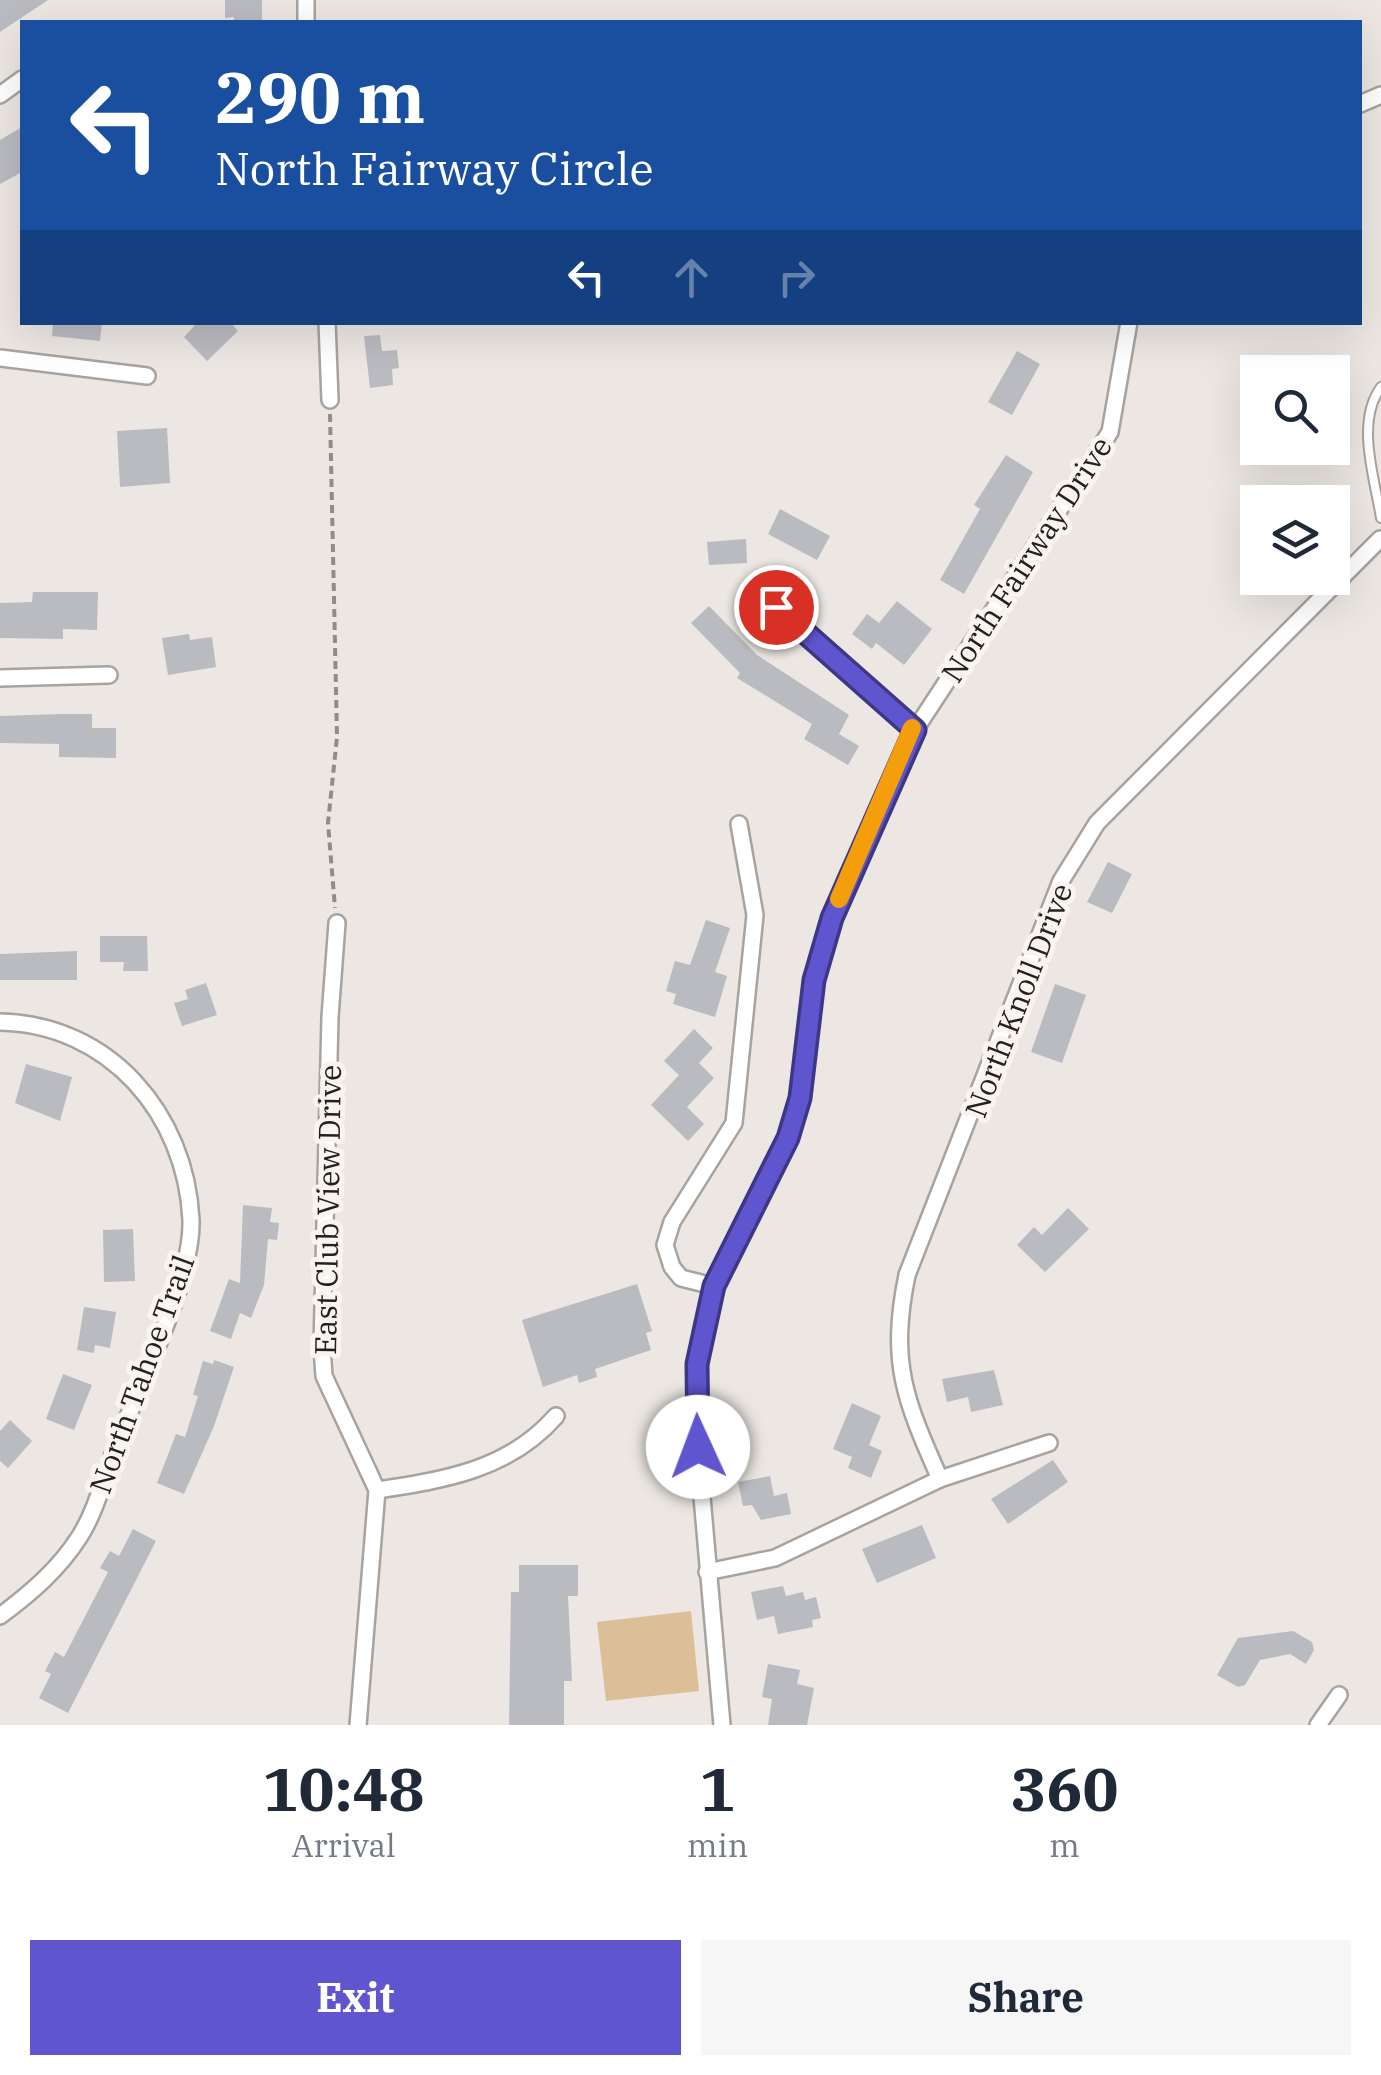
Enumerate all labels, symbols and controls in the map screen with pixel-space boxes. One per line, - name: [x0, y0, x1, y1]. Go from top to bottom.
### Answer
- text: 290 m: [215, 51, 425, 142]
- icon: left: [50, 60, 180, 190]
- text: North Fairway Circle: [215, 139, 654, 197]
- icon: left: [559, 250, 614, 305]
- icon: ahead: [664, 250, 719, 305]
- icon: right: [769, 250, 824, 305]
- map controls: [1240, 355, 1350, 595]
- button: search: [1240, 355, 1350, 465]
- street label: North Fairway Drive: [932, 429, 1120, 689]
- button: layers: [1240, 485, 1350, 595]
- pin: [734, 565, 819, 650]
- icon: arrive: [749, 580, 804, 635]
- street label: North Knoll Drive: [955, 877, 1081, 1123]
- street label: East Club View Drive: [305, 1064, 349, 1356]
- street label: North Tahoe Trail: [80, 1249, 202, 1499]
- position arrow: [646, 1395, 750, 1499]
- text: 10:48: [262, 1749, 425, 1828]
- text: 1: [700, 1749, 736, 1828]
- text: 360: [1011, 1749, 1119, 1828]
- text: Arrival: [291, 1824, 396, 1866]
- text: min: [687, 1824, 748, 1866]
- text: m: [1049, 1824, 1080, 1866]
- button: Exit: [30, 1940, 681, 2055]
- button: Share: [701, 1940, 1351, 2055]

